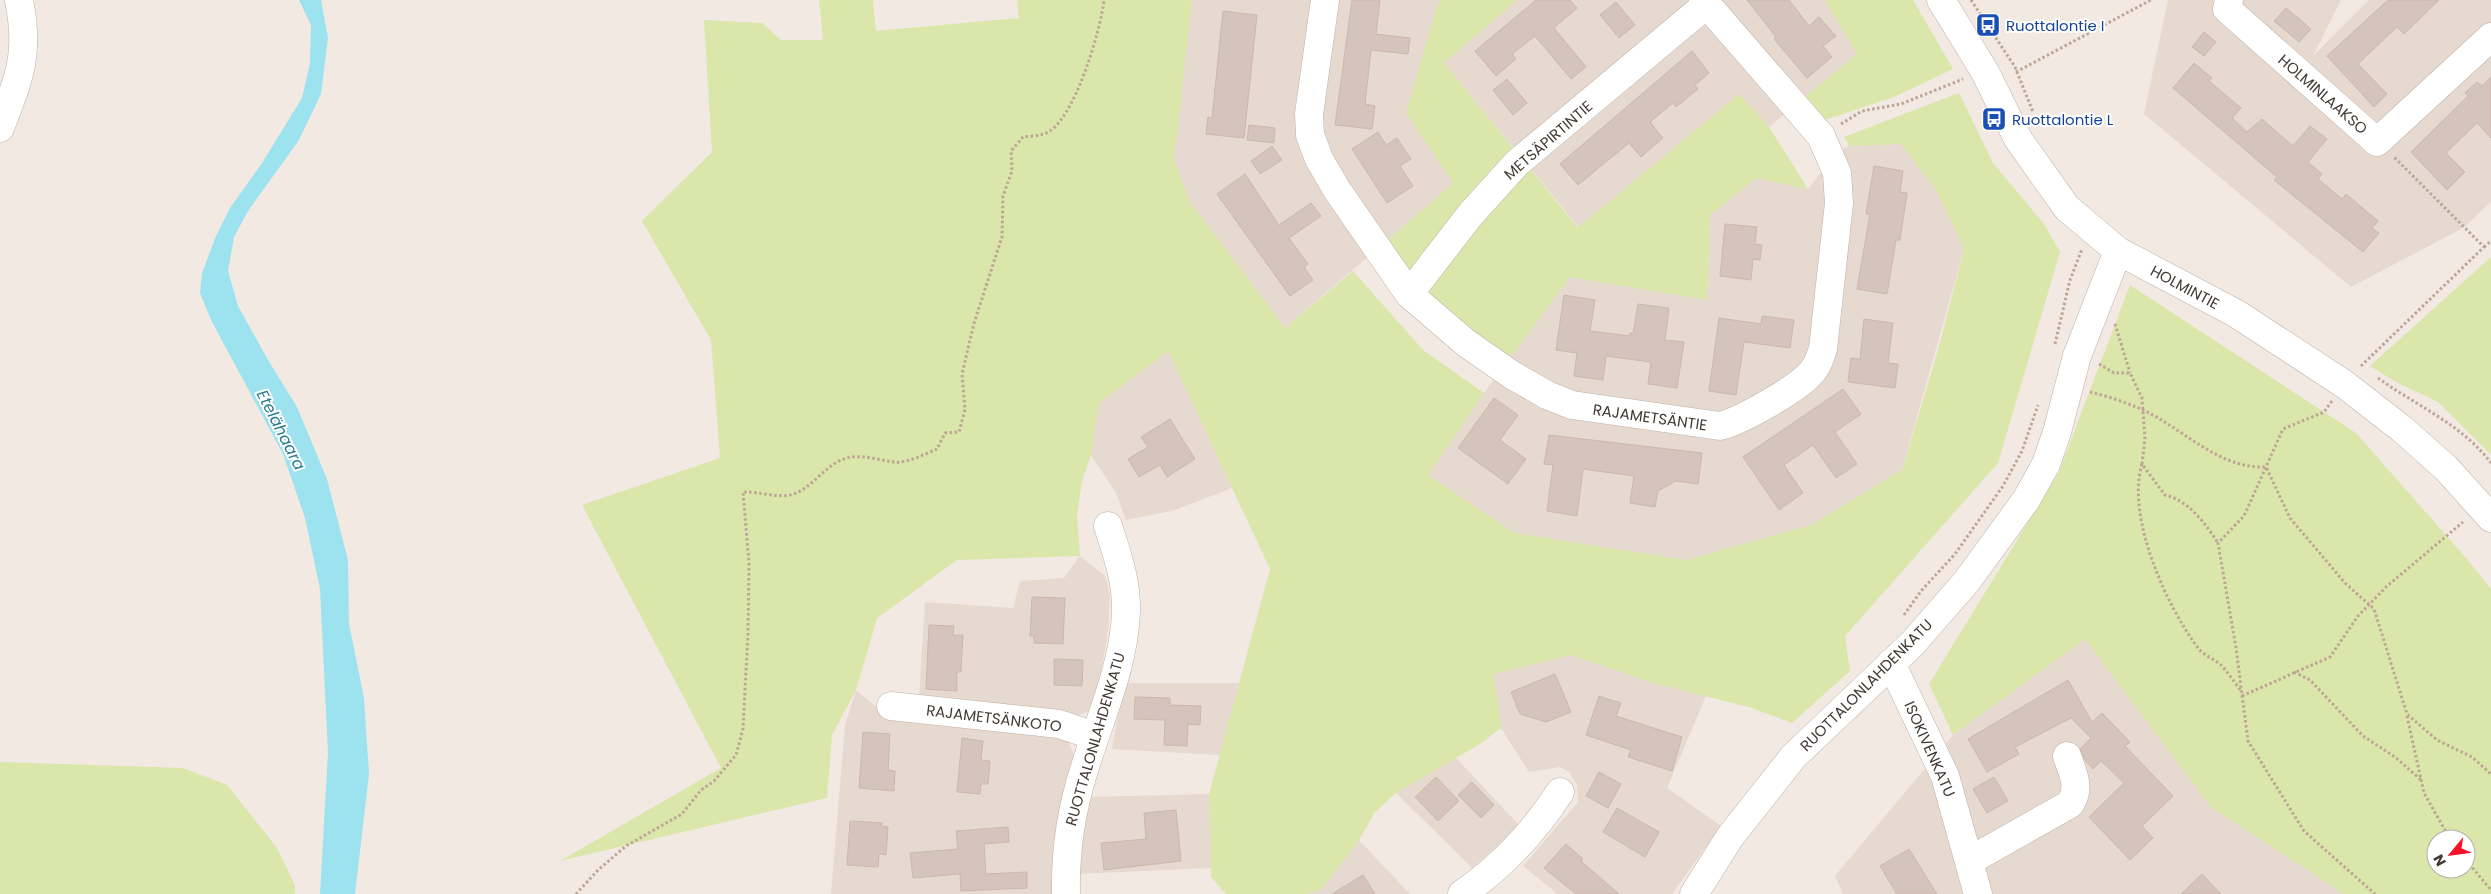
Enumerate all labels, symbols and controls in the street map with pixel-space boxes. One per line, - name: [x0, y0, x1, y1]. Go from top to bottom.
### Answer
- bus stop icon: Ruottalontie I: [1975, 12, 2001, 38]
- place label: Ruottalontie I: [2006, 15, 2104, 36]
- street label: HOLMINLAAKSO: [2274, 49, 2372, 139]
- street label: METSÄPIRTINTIE: [1499, 96, 1597, 184]
- bus stop icon: Ruottalontie L: [1981, 106, 2007, 132]
- place label: Ruottalontie L: [2012, 109, 2114, 130]
- street label: HOLMINTIE: [2147, 260, 2223, 314]
- water label: Etelähaara: [251, 386, 311, 474]
- street label: RAJAMETSÄNTIE: [1592, 399, 1708, 435]
- street label: RUOTTALONLAHDENKATU: [1795, 614, 1937, 756]
- street label: RUOTTALONLAHDENKATU: [1060, 650, 1130, 828]
- street label: ISOKIVENKATU: [1900, 698, 1960, 800]
- street label: RAJAMETSÄNKOTO: [925, 699, 1063, 737]
- north arrow: [2426, 829, 2476, 879]
- text: N: [2428, 851, 2451, 870]

